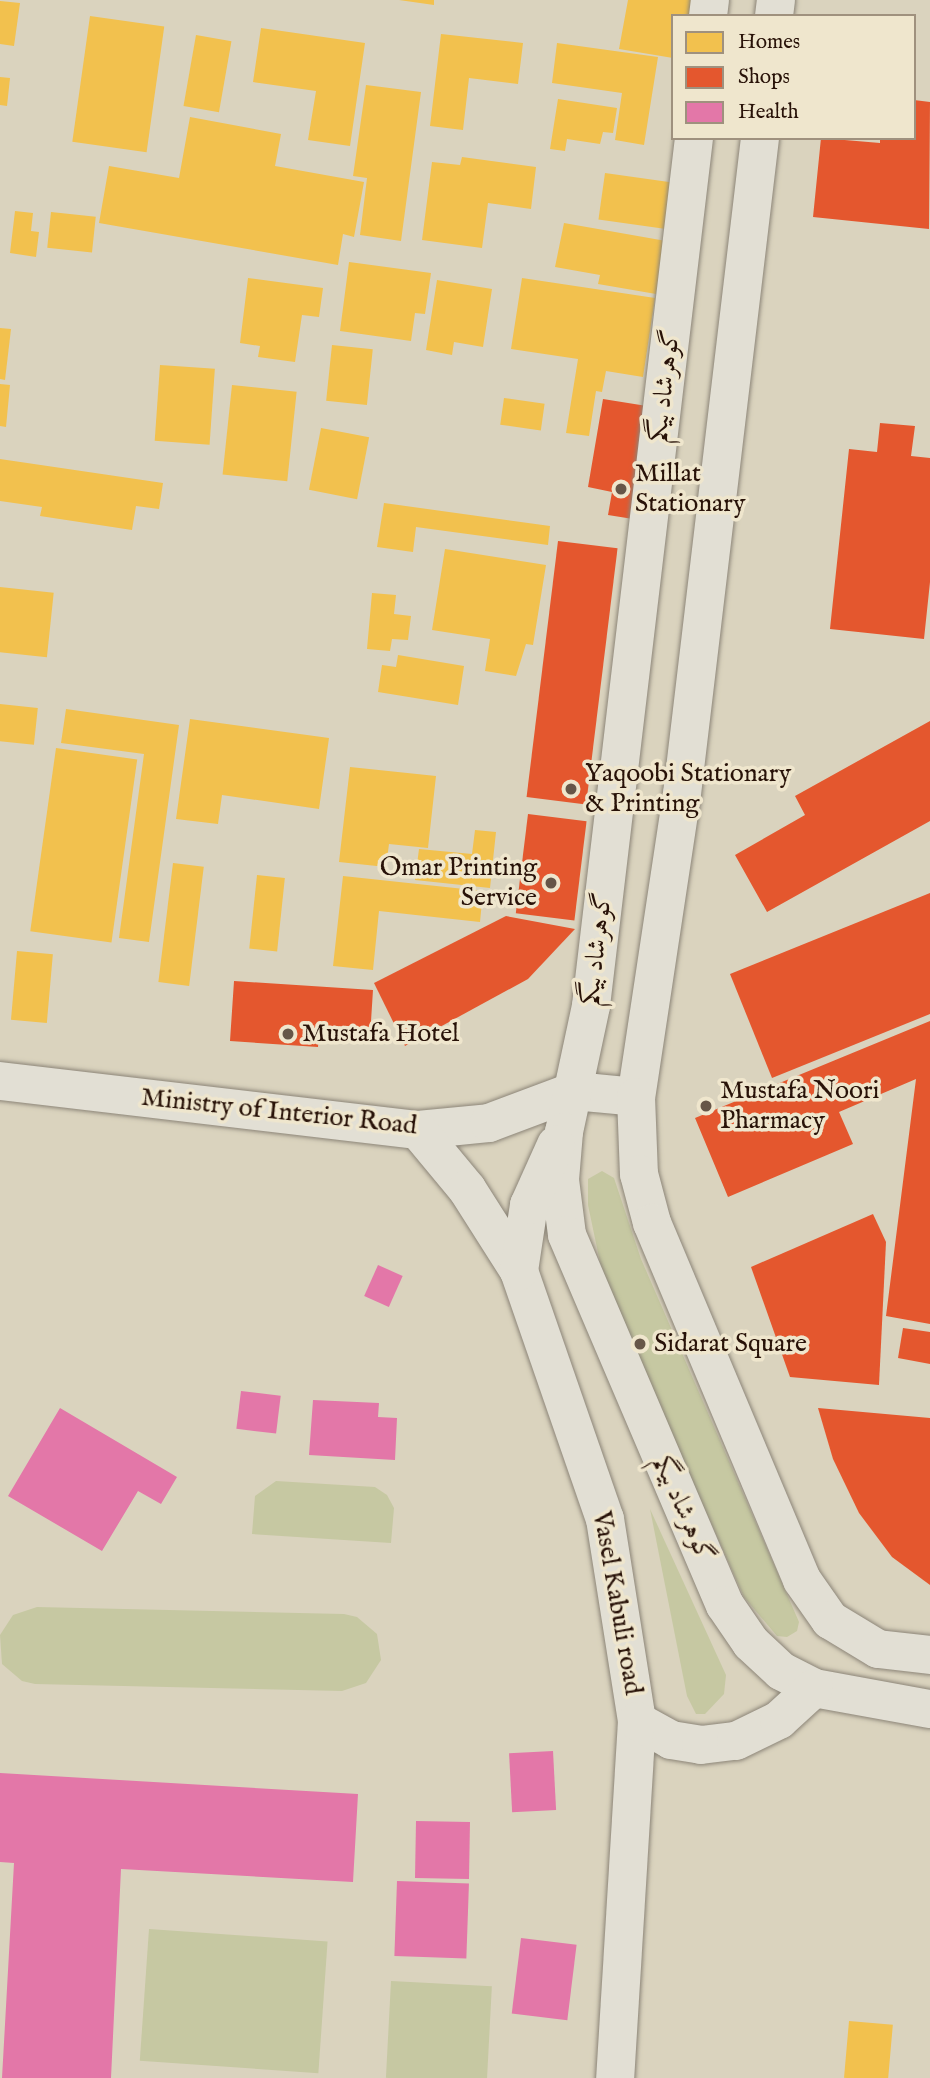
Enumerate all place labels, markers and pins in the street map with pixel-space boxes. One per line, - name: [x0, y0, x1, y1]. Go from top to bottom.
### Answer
- place label: Millat Stationary: [635, 458, 746, 520]
- marker: Millat Stationary: [613, 481, 629, 497]
- place label: Yaqoobi Stationary & Printing: [585, 758, 791, 820]
- marker: Yaqoobi Stationary & Printing: [563, 781, 579, 797]
- place label: Omar Printing Service: [380, 852, 537, 914]
- marker: Omar Printing Service: [543, 875, 559, 891]
- place label: Mustafa Hotel: [302, 1018, 459, 1050]
- marker: Mustafa Hotel: [280, 1026, 296, 1042]
- place label: Mustafa Noori Pharmacy: [720, 1075, 880, 1136]
- marker: Mustafa Noori Pharmacy: [698, 1098, 714, 1114]
- place label: Sidarat Square: [654, 1328, 807, 1360]
- marker: Sidarat Square: [632, 1336, 648, 1352]

